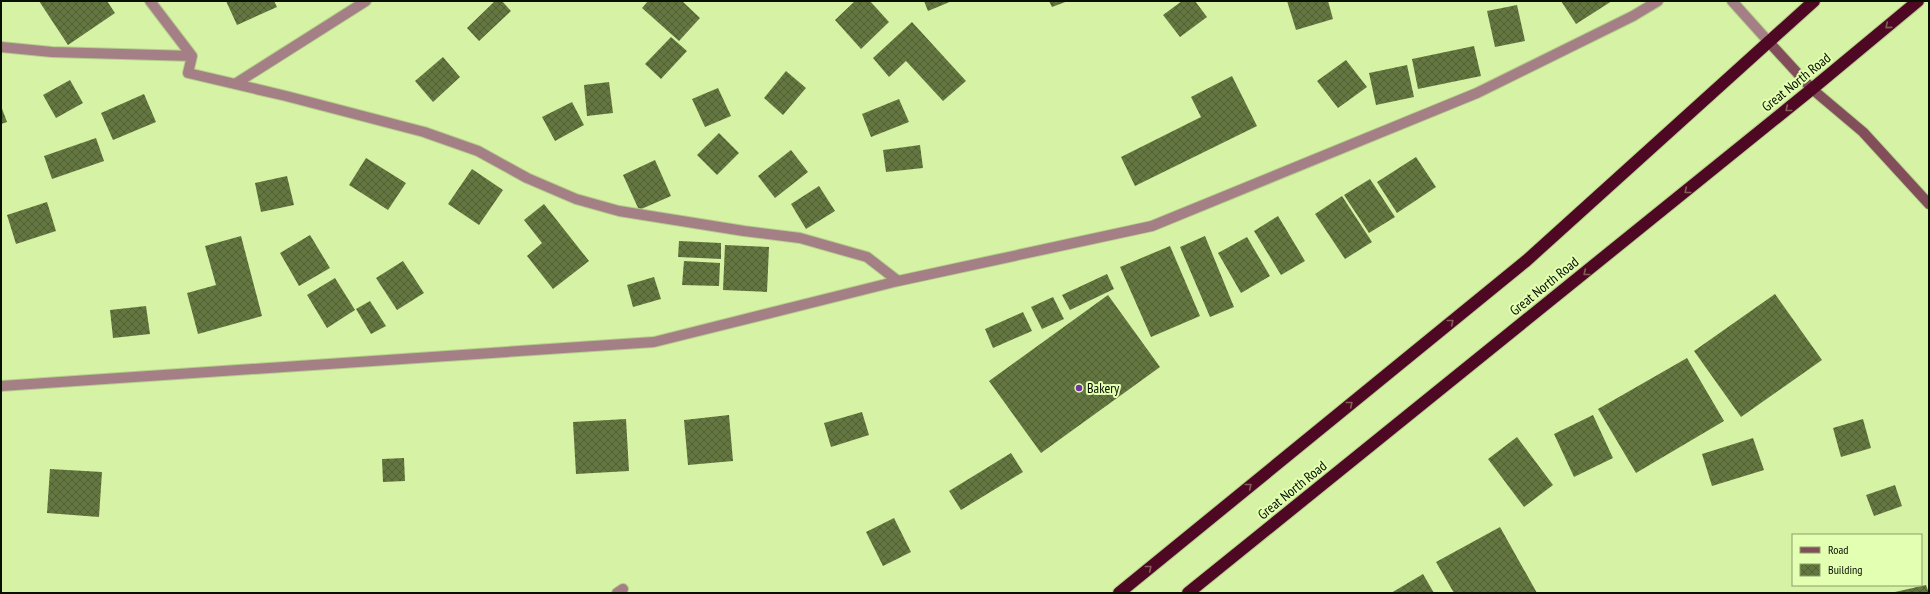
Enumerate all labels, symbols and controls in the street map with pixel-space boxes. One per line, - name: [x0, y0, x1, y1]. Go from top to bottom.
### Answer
- one-way arrow: [1885, 21, 1892, 28]
- street label: Great North Road: [1758, 49, 1834, 115]
- one-way arrow: [1785, 104, 1792, 111]
- one-way arrow: [1684, 186, 1691, 193]
- street label: Great North Road: [1506, 253, 1582, 319]
- one-way arrow: [1583, 268, 1590, 275]
- one-way arrow: [1446, 319, 1454, 326]
- place label: Bakery: [1087, 379, 1120, 397]
- marker: Bakery: [1074, 383, 1084, 393]
- one-way arrow: [1346, 401, 1353, 408]
- street label: Great North Road: [1254, 457, 1330, 523]
- one-way arrow: [1245, 483, 1252, 490]
- legend: [1792, 534, 1922, 586]
- text: Road: [1828, 542, 1848, 557]
- text: Building: [1828, 562, 1863, 577]
- one-way arrow: [1144, 566, 1151, 573]

